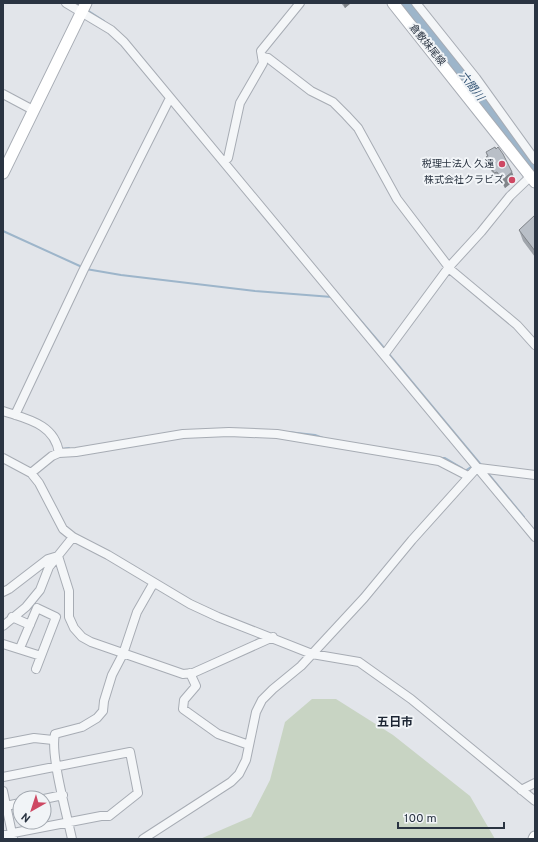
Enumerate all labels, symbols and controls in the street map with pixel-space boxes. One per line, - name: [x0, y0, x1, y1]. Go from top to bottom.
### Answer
- street label: 倉敷妹尾線: [406, 21, 448, 69]
- water label: 六間川: [455, 69, 487, 104]
- place label: 税理士法人 久遠: [422, 158, 494, 171]
- marker: 税理士法人 久遠: [497, 159, 507, 169]
- place label: 株式会社クラビズ: [424, 174, 504, 187]
- marker: 株式会社クラビズ: [507, 175, 517, 185]
- district label: 五日市: [377, 715, 413, 731]
- north arrow: [12, 790, 52, 830]
- scale bar: [398, 804, 504, 830]
- text: N: [19, 809, 34, 825]
- text: 100 m: [404, 811, 437, 827]

